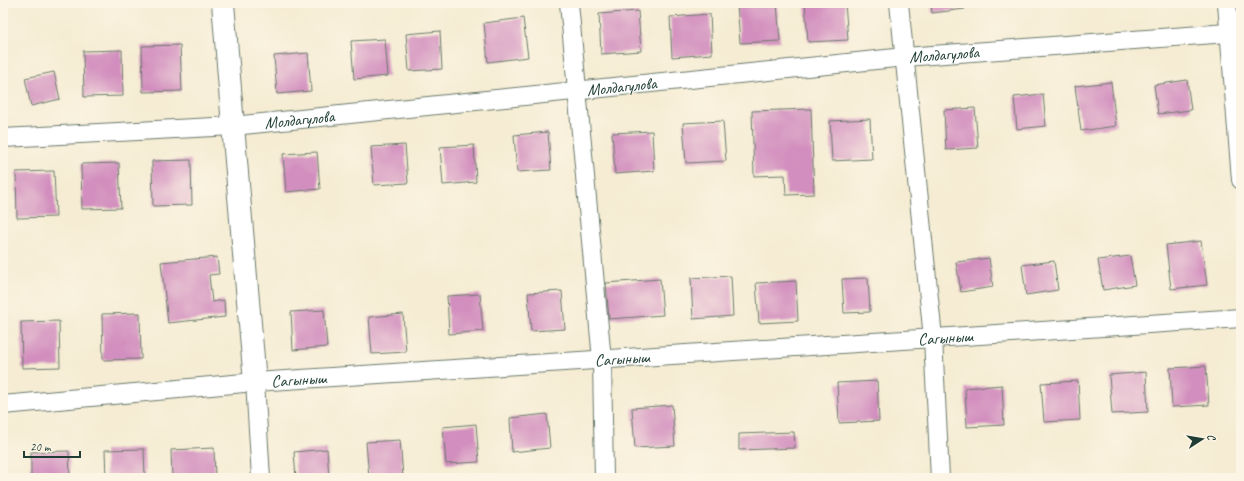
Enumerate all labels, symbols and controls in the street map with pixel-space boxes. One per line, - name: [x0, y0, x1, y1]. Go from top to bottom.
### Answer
- street label: Молдагулова: [908, 41, 981, 67]
- street label: Молдагулова: [586, 72, 659, 100]
- street label: Молдагулова: [263, 105, 336, 133]
- street label: Сагыныш: [917, 325, 975, 349]
- street label: Сагыныш: [594, 346, 651, 370]
- street label: Сагыныш: [271, 367, 328, 391]
- north arrow: [1182, 419, 1222, 459]
- scale bar: [24, 433, 80, 459]
- text: С: [1204, 433, 1220, 443]
- text: 20 m: [30, 439, 52, 455]

